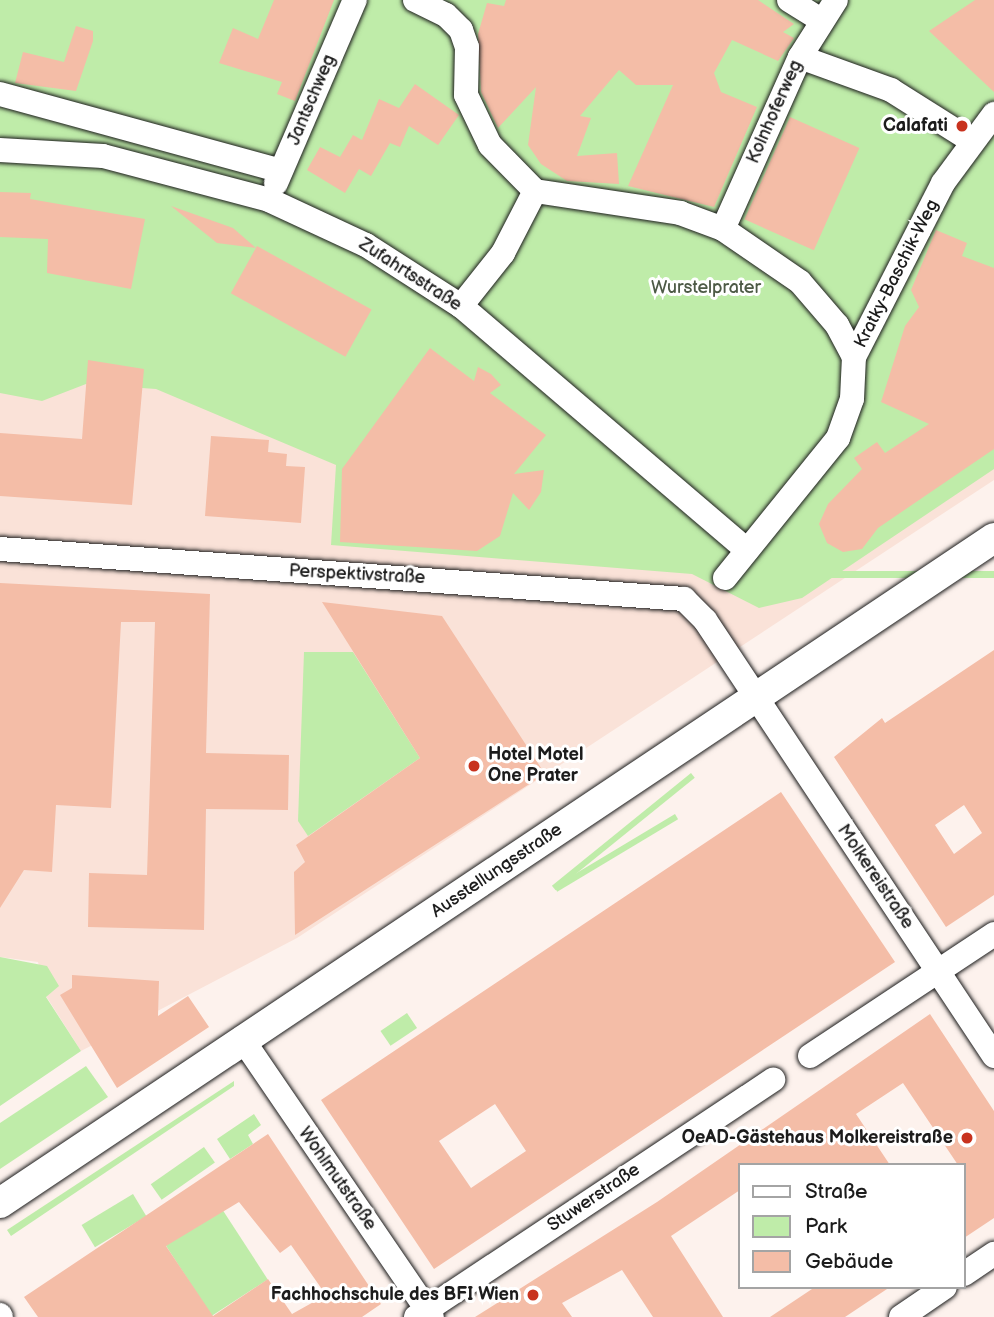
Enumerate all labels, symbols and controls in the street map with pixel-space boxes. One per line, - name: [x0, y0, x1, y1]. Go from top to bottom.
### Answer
- street label: Jantschweg: [283, 52, 341, 148]
- street label: Kolnhoferweg: [743, 57, 807, 167]
- place label: Calafati: [883, 115, 948, 137]
- marker: Calafati: [954, 118, 970, 134]
- street label: Kratky-Baschik-Weg: [850, 196, 944, 352]
- street label: Zufahrtsstraße: [355, 234, 465, 316]
- park label: Wurstelprater: [651, 277, 761, 299]
- street label: Perspektivstraße: [288, 561, 426, 589]
- place label: Hotel Motel One Prater: [488, 745, 583, 788]
- marker: Hotel Motel One Prater: [466, 758, 482, 774]
- street label: Ausstellungsstraße: [427, 819, 567, 923]
- street label: Molkereistraße: [832, 821, 918, 933]
- street label: Wohlmutstraße: [293, 1123, 381, 1235]
- place label: OeAD-Gästehaus Molkereistraße: [682, 1127, 953, 1149]
- marker: OeAD-Gästehaus Molkereistraße: [959, 1130, 975, 1146]
- street label: Stuwerstraße: [544, 1159, 644, 1237]
- legend: [738, 1163, 966, 1289]
- text: Straße: [805, 1179, 867, 1204]
- text: Park: [805, 1214, 847, 1239]
- text: Gebäude: [805, 1249, 893, 1274]
- place label: Fachhochschule des BFI Wien: [271, 1284, 519, 1306]
- marker: Fachhochschule des BFI Wien: [525, 1287, 541, 1303]

